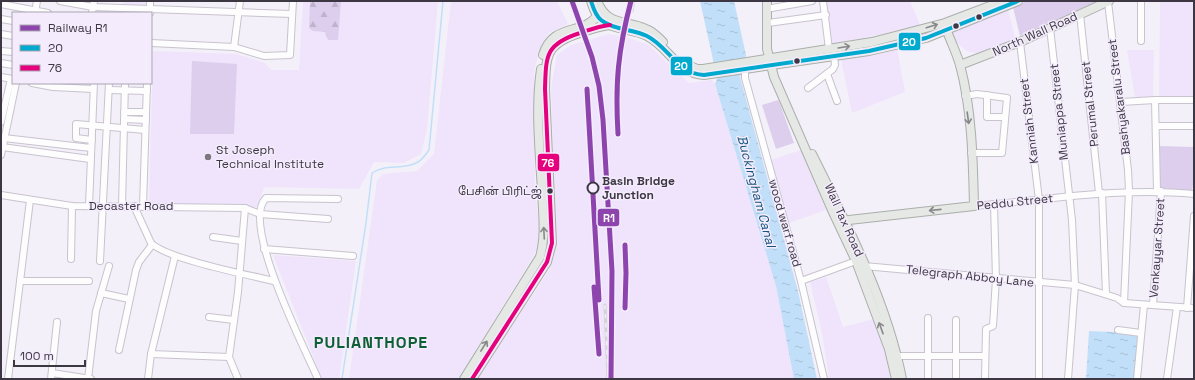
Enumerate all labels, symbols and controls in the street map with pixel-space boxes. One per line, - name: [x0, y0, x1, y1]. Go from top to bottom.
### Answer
- street label: North Wall Road: [990, 8, 1080, 60]
- legend: [12, 12, 152, 84]
- unlabelled marker: [974, 12, 984, 22]
- text: Railway R1: [48, 20, 108, 36]
- unlabelled marker: [951, 21, 961, 31]
- one-way arrow: [925, 22, 938, 29]
- line badge: 20: [898, 32, 921, 51]
- text: 20: [902, 35, 916, 49]
- street label: Bashyakaralu Street: [1104, 38, 1134, 156]
- text: 20: [48, 40, 63, 56]
- one-way arrow: [837, 43, 850, 51]
- line badge: 20: [670, 56, 693, 76]
- unlabelled marker: [792, 56, 802, 66]
- text: 20: [674, 59, 688, 73]
- text: 76: [48, 60, 62, 76]
- street label: Perumal Street: [1078, 60, 1102, 148]
- street label: Muniappa Street: [1046, 63, 1072, 161]
- street label: Kanniah Street: [1016, 77, 1042, 165]
- one-way arrow: [964, 111, 972, 124]
- water label: Buckingham Canal: [733, 133, 780, 251]
- place label: St Joseph Technical Institute: [216, 142, 324, 172]
- marker: St Joseph Technical Institute: [203, 152, 213, 162]
- line badge: 76: [537, 153, 560, 172]
- text: 76: [542, 156, 555, 170]
- place label: Basin Bridge Junction: [602, 173, 675, 203]
- street label: wood warf road: [765, 177, 805, 269]
- marker: Basin Bridge Junction: [586, 181, 600, 195]
- street label: Wall Tax Road: [821, 181, 867, 259]
- place label: பேசின் பிரிட்ஜ்: [458, 184, 542, 199]
- marker: பேசின் பிரிட்ஜ்: [545, 186, 555, 196]
- street label: Peddu Street: [976, 190, 1054, 214]
- street label: Venkayyar Street: [1146, 197, 1168, 299]
- street label: Decaster Road: [89, 198, 173, 214]
- one-way arrow: [929, 207, 942, 214]
- line badge: R1: [597, 208, 620, 227]
- text: R1: [603, 211, 615, 225]
- one-way arrow: [541, 227, 548, 240]
- street label: Telegraph Abboy Lane: [905, 261, 1035, 291]
- one-way arrow: [877, 323, 885, 335]
- district label: PULIANTHOPE: [314, 332, 428, 353]
- one-way arrow: [481, 340, 489, 352]
- scale bar: [14, 342, 85, 368]
- text: 100 m: [20, 348, 54, 364]

